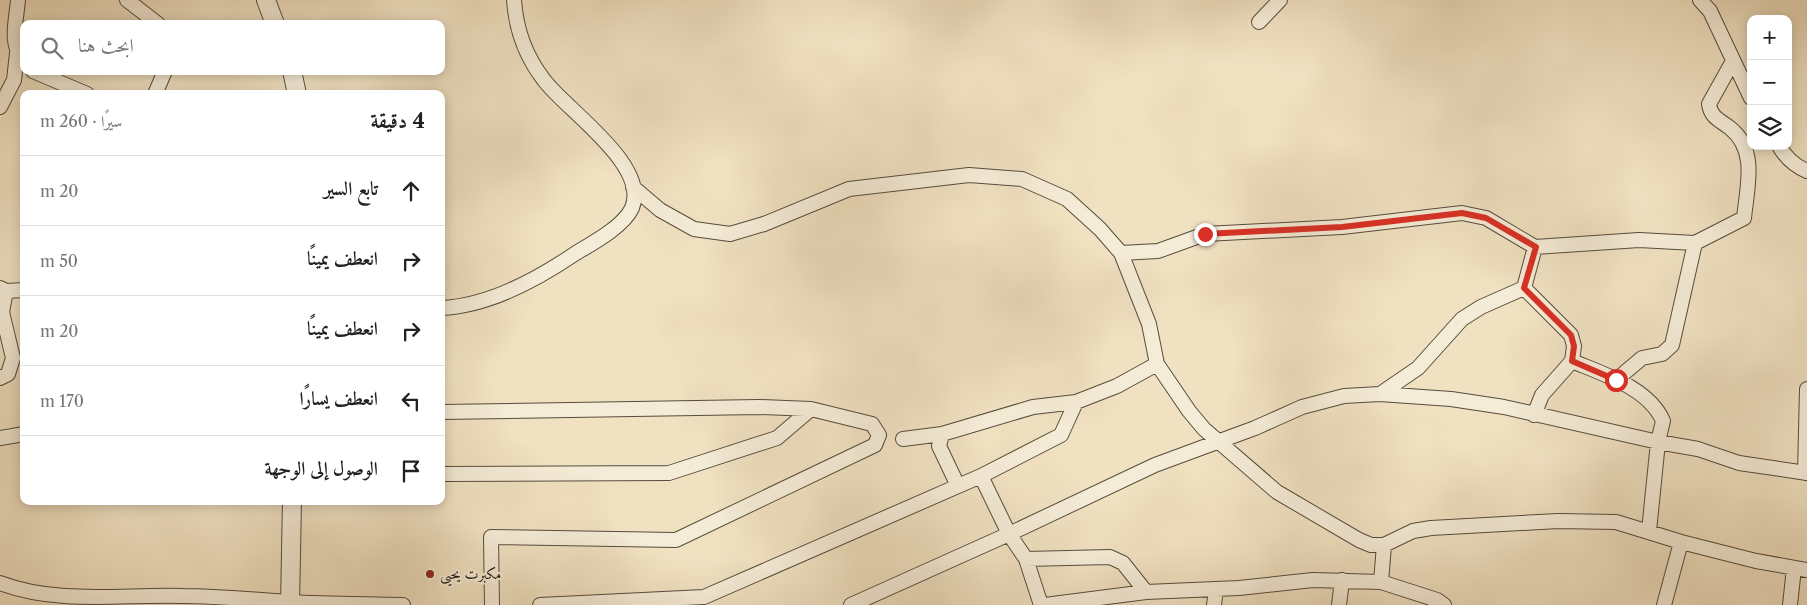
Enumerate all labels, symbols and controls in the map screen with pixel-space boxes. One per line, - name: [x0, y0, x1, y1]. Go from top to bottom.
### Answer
- map controls: [1747, 15, 1792, 150]
- button: +: [1747, 15, 1792, 60]
- search box: [20, 20, 445, 75]
- icon: search: [38, 34, 66, 62]
- text: ابحث هنا: [78, 34, 134, 57]
- button: −: [1747, 60, 1792, 105]
- button: layers: [1747, 105, 1792, 150]
- text: 4 دقيقة: [371, 108, 425, 133]
- text: سيرًا · 260 m: [40, 111, 122, 131]
- text: تابع السير: [324, 177, 378, 200]
- icon: ahead: [397, 177, 425, 205]
- text: 20 m: [40, 181, 79, 201]
- route end: [1194, 223, 1217, 246]
- text: انعطف يمينًا: [307, 247, 378, 270]
- icon: right: [397, 247, 425, 275]
- text: 50 m: [40, 251, 78, 271]
- text: انعطف يمينًا: [307, 317, 378, 340]
- icon: right: [397, 317, 425, 345]
- text: 20 m: [40, 321, 79, 341]
- route start: [1605, 369, 1628, 392]
- text: انعطف يسارًا: [299, 387, 378, 410]
- icon: left: [397, 387, 425, 415]
- text: 170 m: [40, 391, 84, 411]
- text: الوصول إلى الوجهة: [264, 457, 378, 480]
- icon: arrive: [397, 457, 425, 485]
- place label: مكبرت يحيى: [440, 564, 501, 587]
- marker: مكبرت يحيى: [424, 568, 436, 580]

